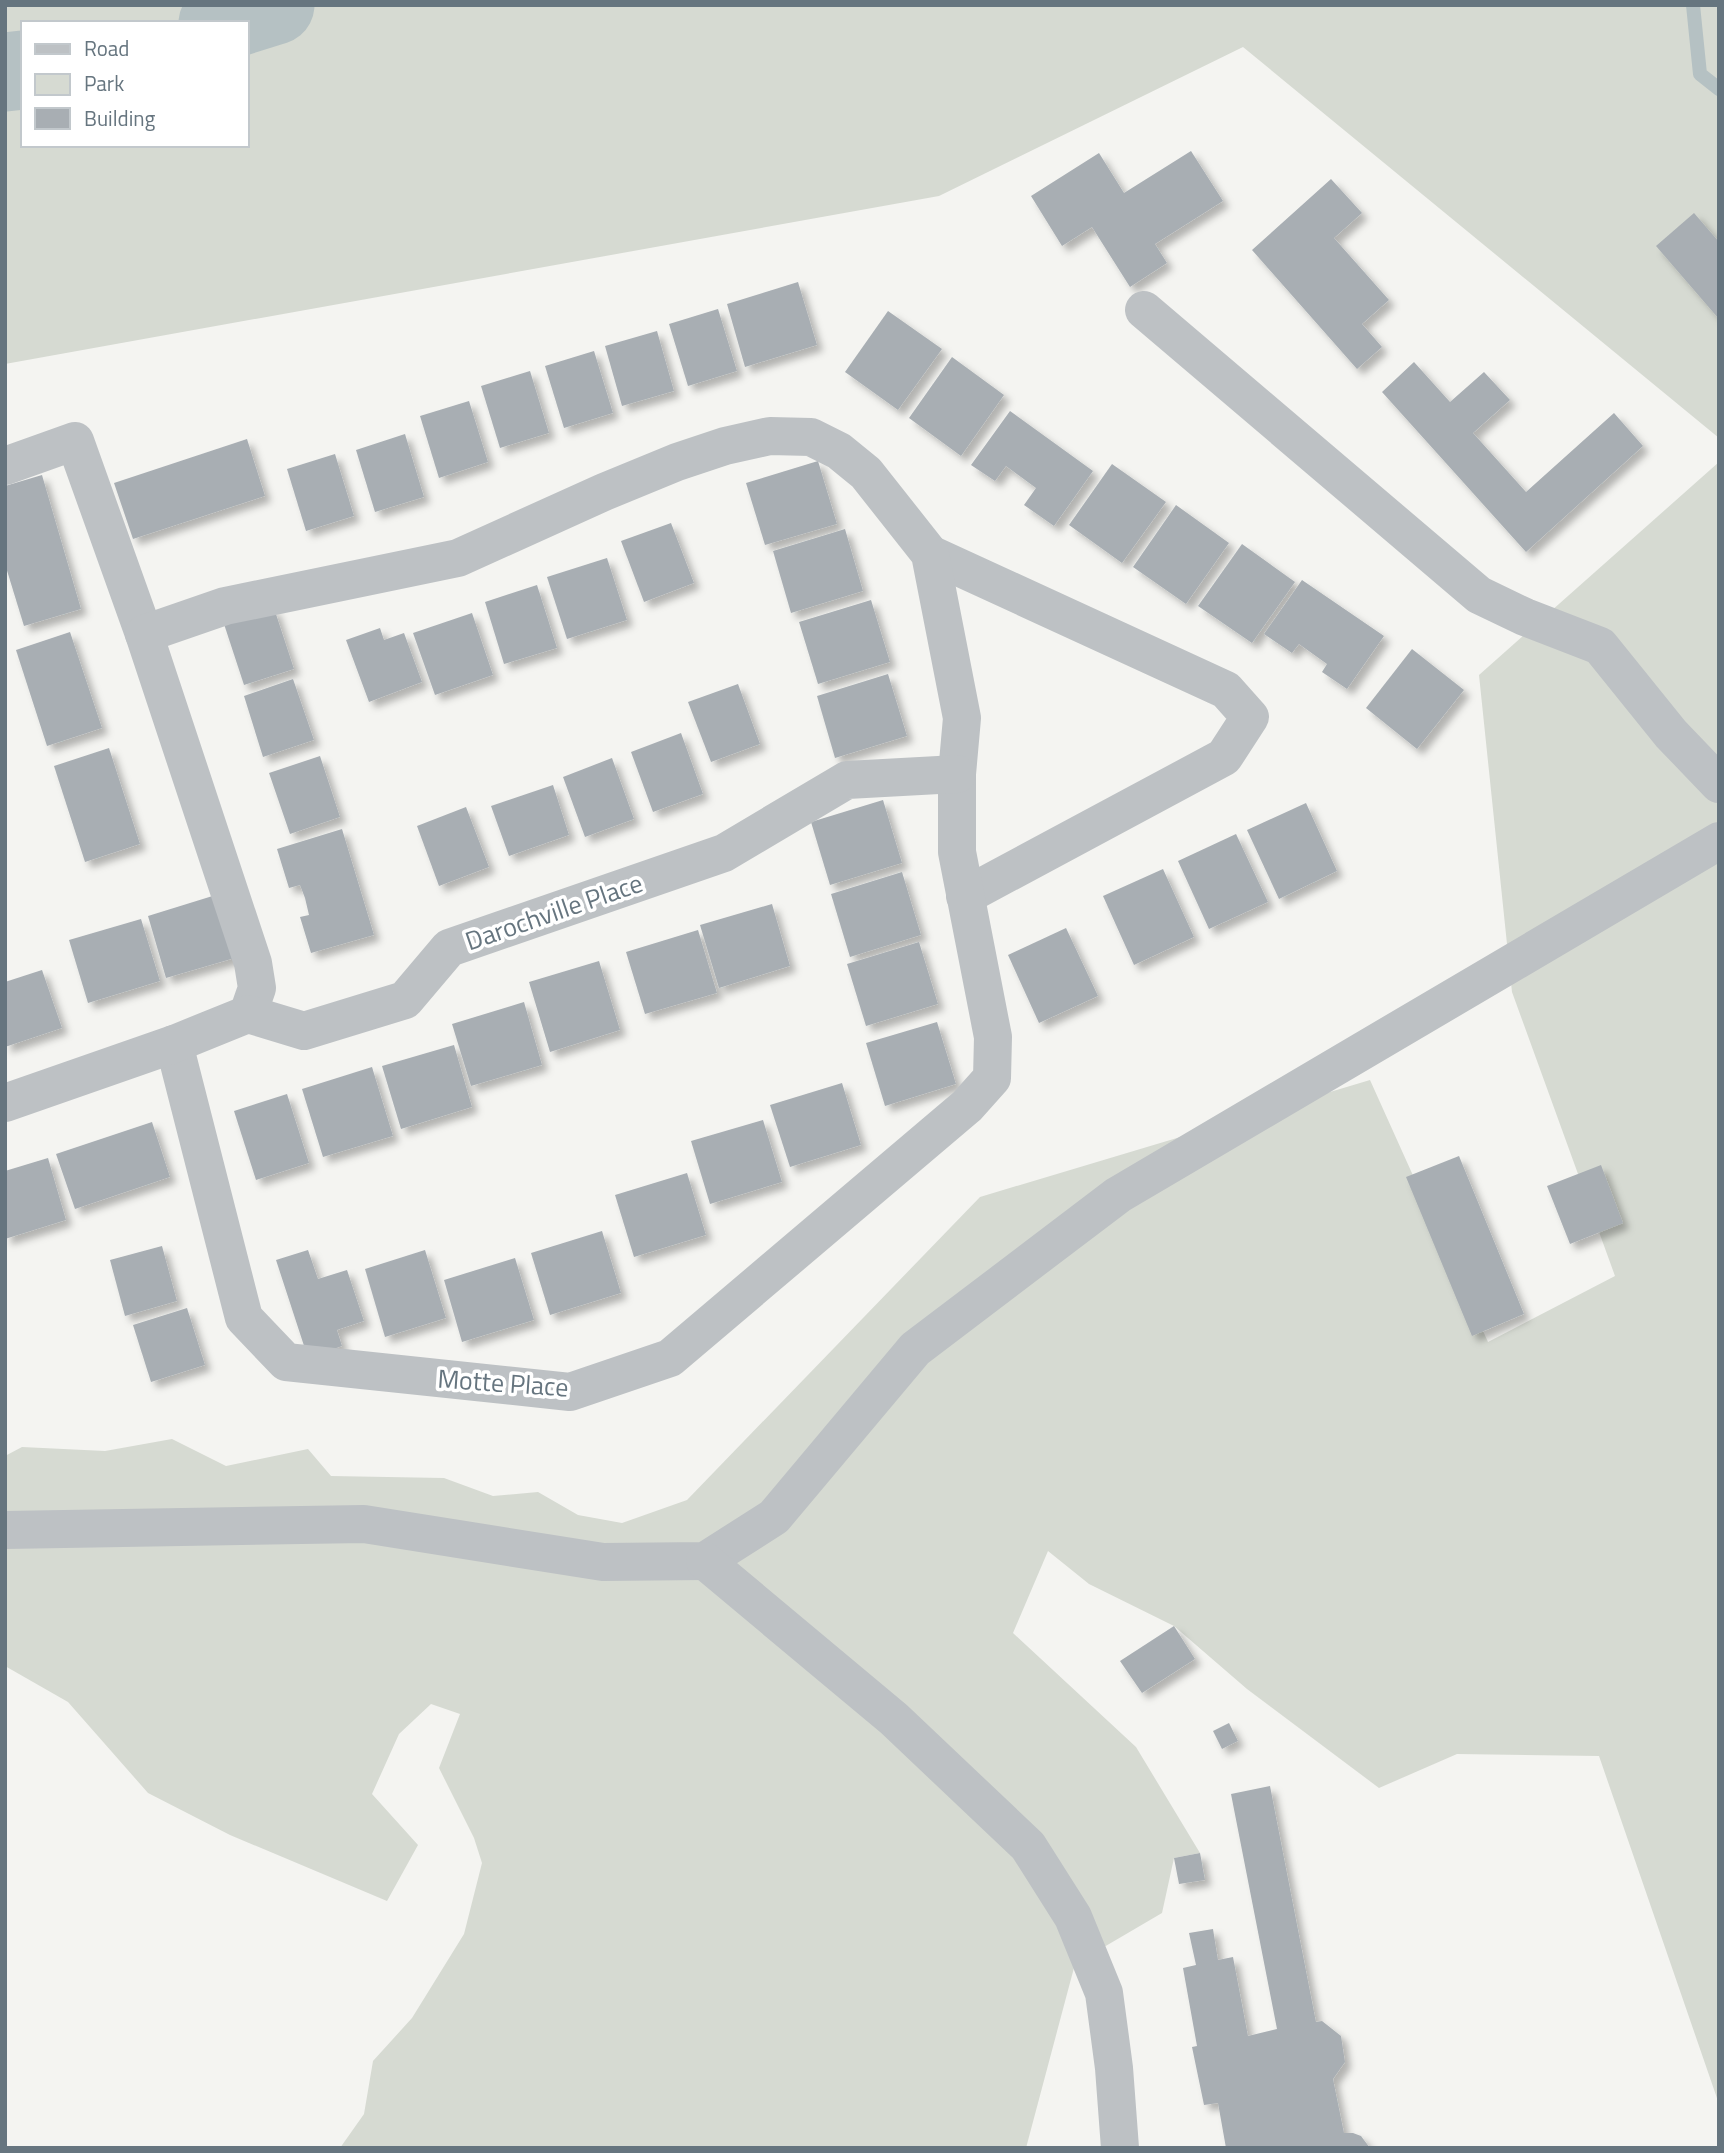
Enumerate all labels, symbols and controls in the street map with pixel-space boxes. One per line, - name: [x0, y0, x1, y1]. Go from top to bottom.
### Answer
- legend: [21, 21, 248, 147]
- text: Road: [84, 32, 129, 64]
- text: Park: [84, 67, 124, 99]
- text: Building: [84, 102, 156, 134]
- street label: Darochville Place: [460, 863, 648, 960]
- street label: Motte Place: [436, 1358, 570, 1407]

